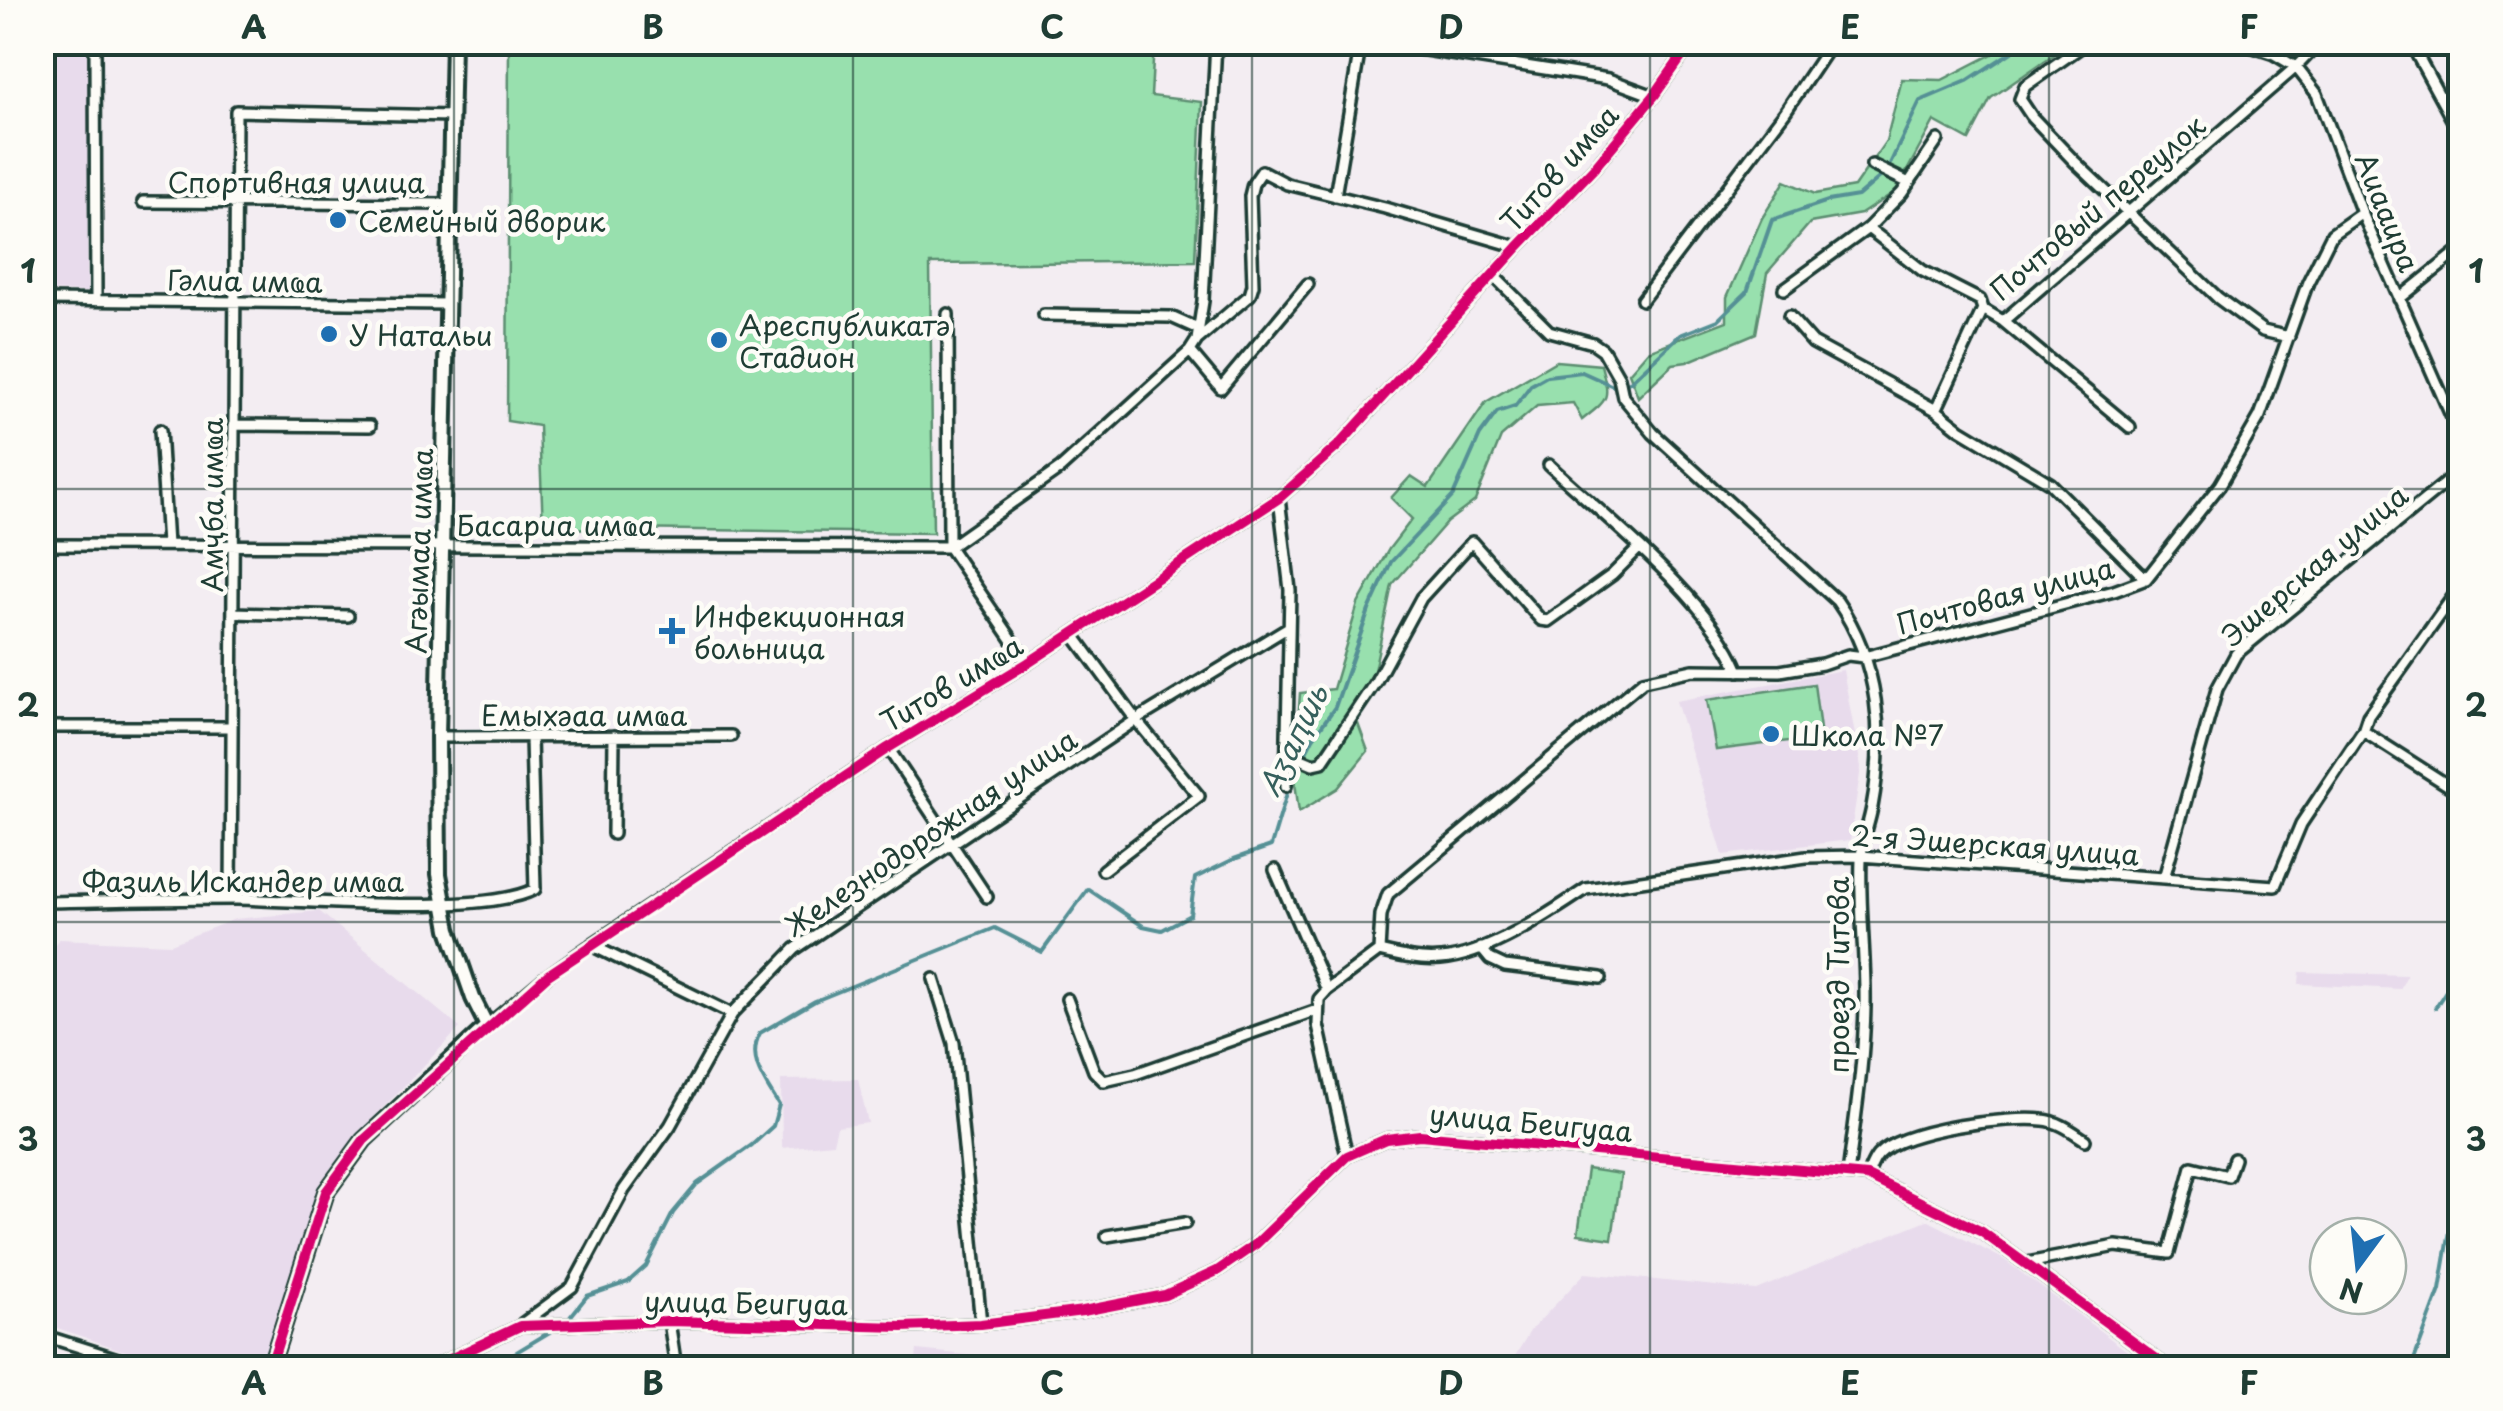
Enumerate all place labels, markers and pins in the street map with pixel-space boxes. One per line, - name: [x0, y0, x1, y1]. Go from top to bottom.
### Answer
- place label: Семейный дворик: [358, 199, 606, 242]
- marker: Семейный дворик: [327, 209, 349, 231]
- place label: Ареспубликатә Стадион: [739, 303, 950, 378]
- place label: У Натальи: [349, 313, 493, 356]
- marker: У Натальи: [318, 323, 340, 345]
- marker: Ареспубликатә Стадион: [708, 329, 730, 351]
- place label: Инфекционная больница: [694, 594, 906, 669]
- marker: Инфекционная больница: [659, 618, 685, 644]
- place label: Школа №7: [1791, 713, 1944, 756]
- marker: Школа №7: [1760, 723, 1782, 745]

